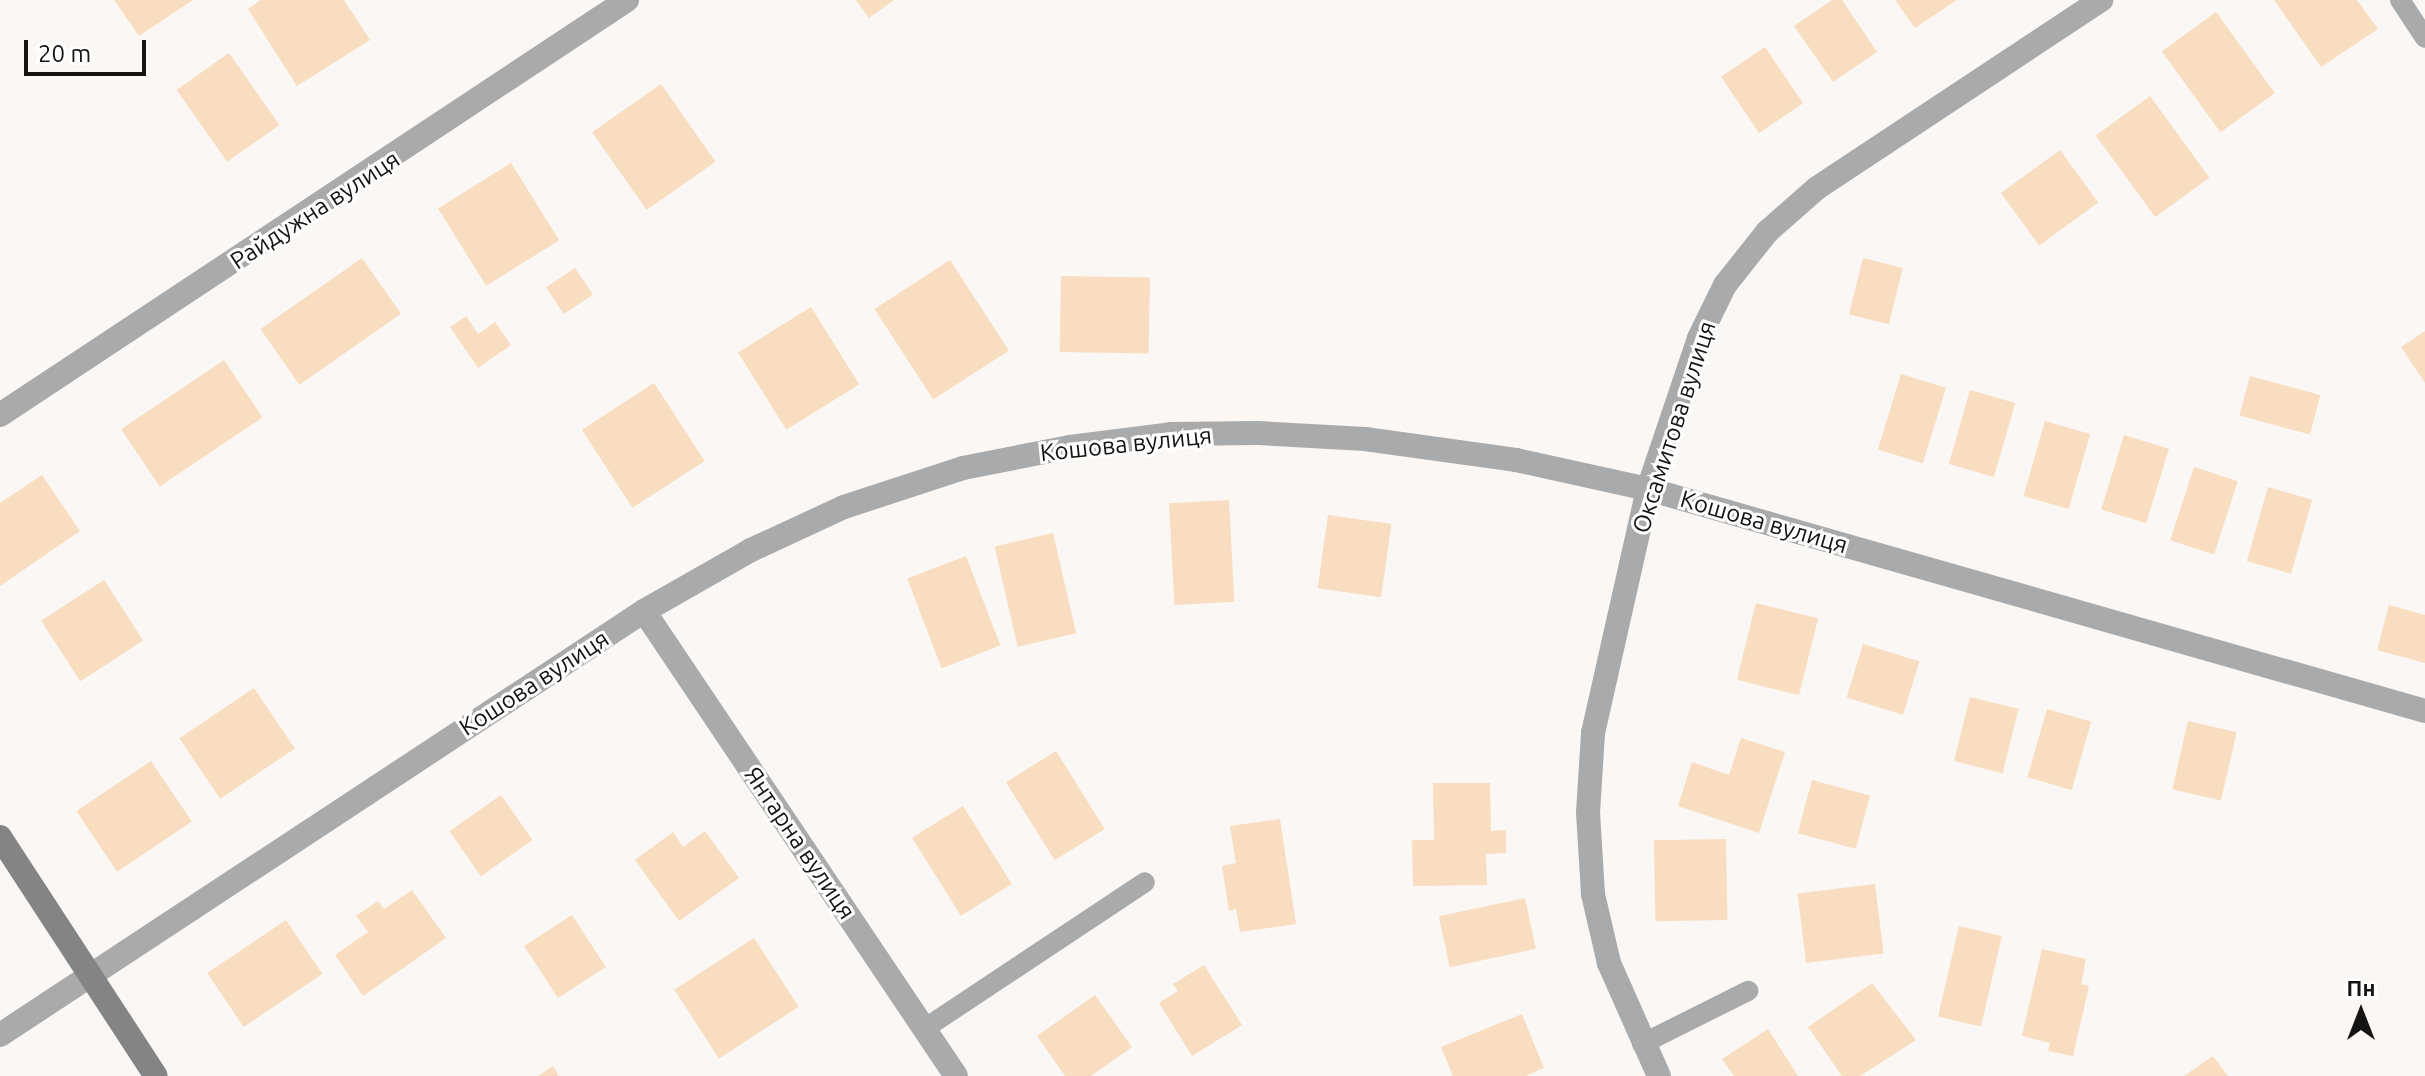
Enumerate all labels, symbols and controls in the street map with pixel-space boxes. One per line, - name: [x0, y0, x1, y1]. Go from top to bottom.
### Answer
- scale bar: [28, 24, 150, 74]
- text: 20 m: [38, 40, 91, 67]
- street label: Райдужна вулиця: [225, 145, 405, 275]
- street label: Оксамитова вулиця: [1626, 317, 1722, 537]
- street label: Кошова вулиця: [1039, 421, 1213, 467]
- street label: Кошова вулиця: [1677, 484, 1851, 560]
- street label: Кошова вулиця: [454, 624, 614, 742]
- street label: Янтарна вулиця: [738, 761, 862, 925]
- north arrow: [2321, 972, 2401, 1052]
- text: Пн: [2347, 975, 2375, 1000]

